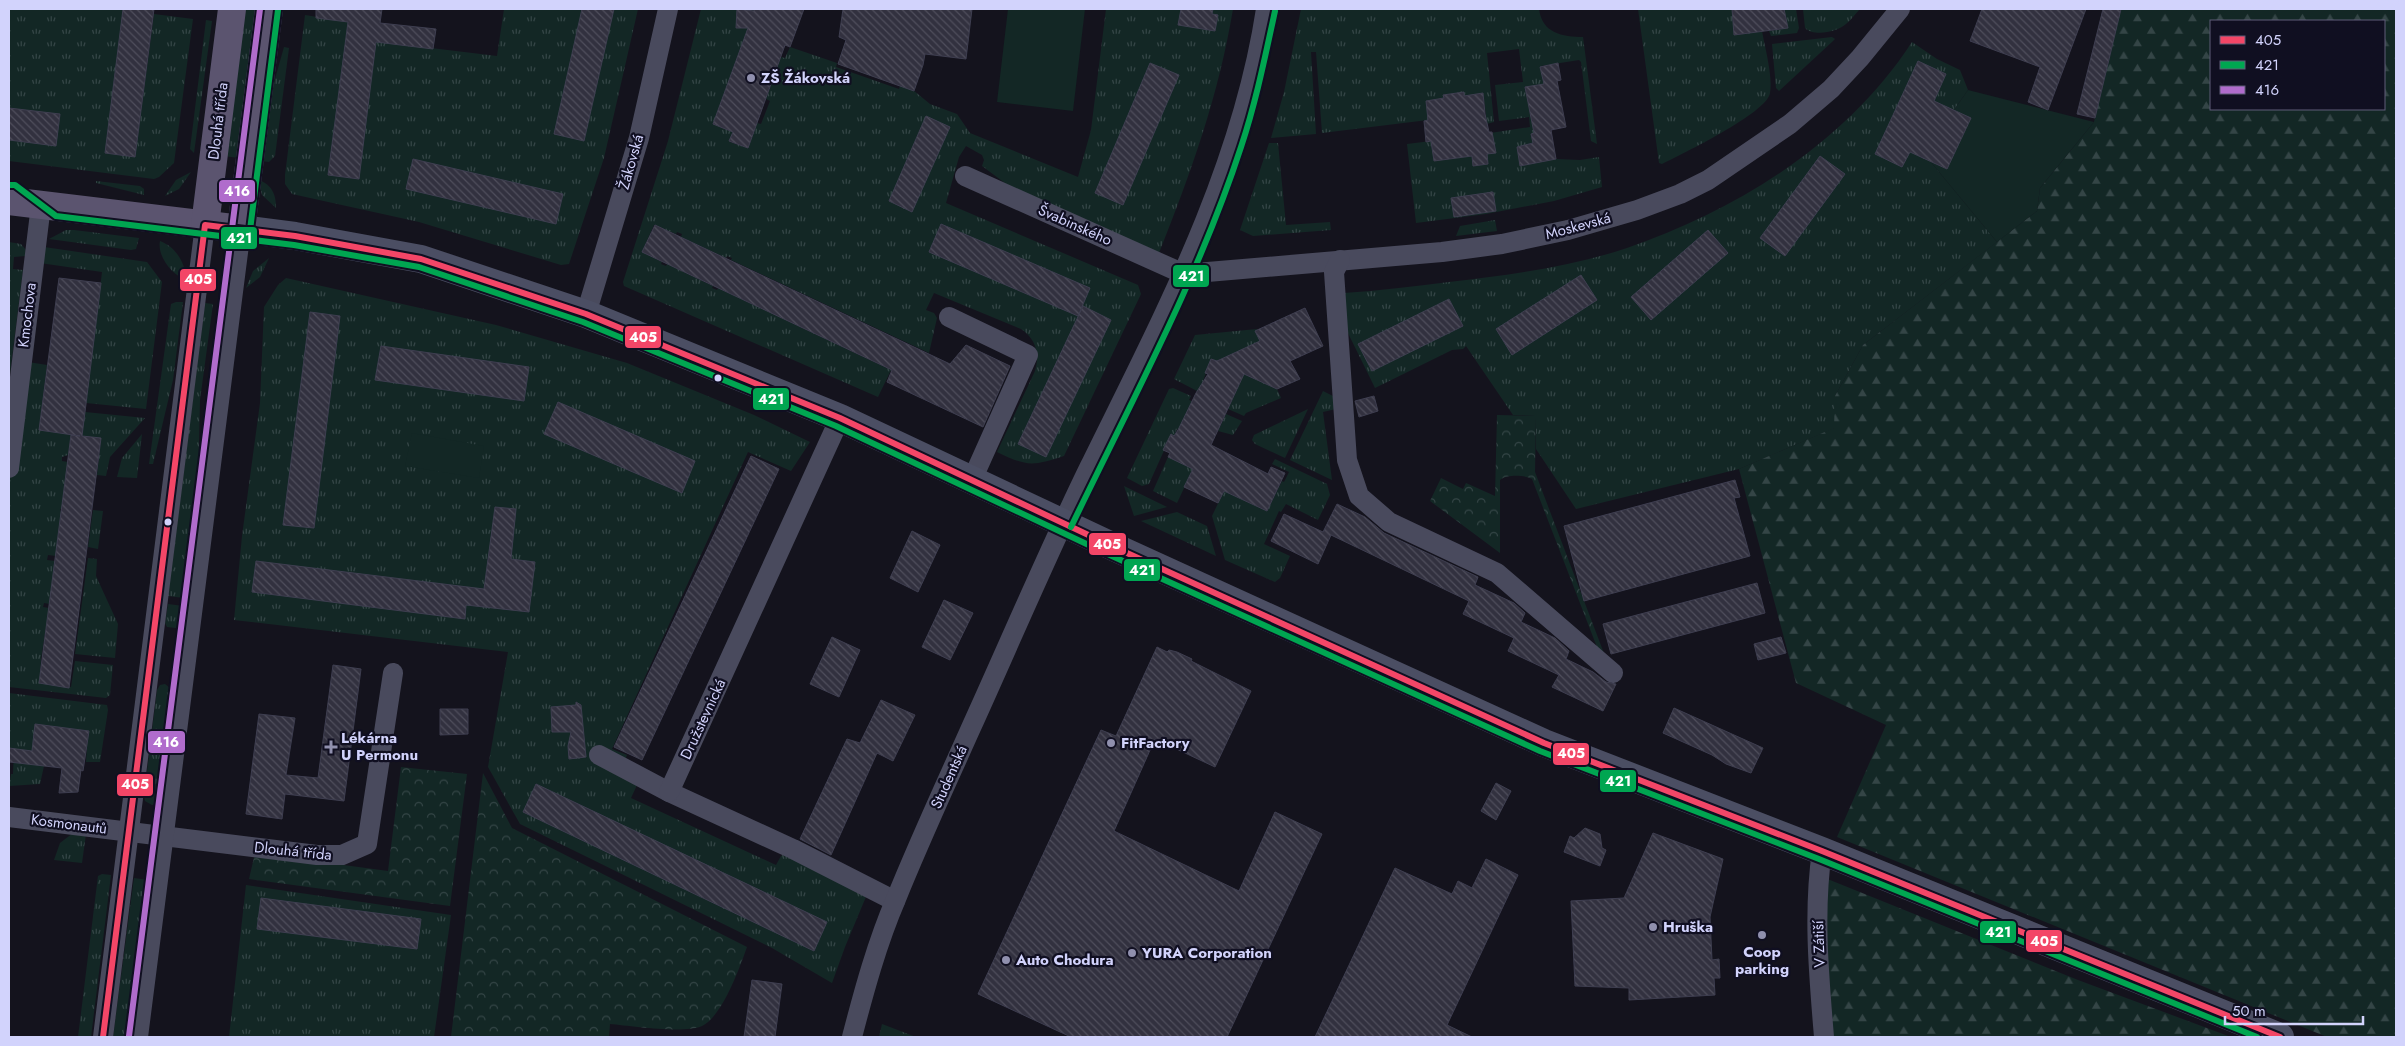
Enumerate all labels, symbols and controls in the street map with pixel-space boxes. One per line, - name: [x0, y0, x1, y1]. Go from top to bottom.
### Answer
- legend: [2210, 20, 2385, 110]
- text: 405: [2255, 29, 2281, 51]
- text: 421: [2255, 54, 2279, 76]
- place label: ZŠ Žákovská: [761, 67, 850, 89]
- marker: ZŠ Žákovská: [745, 72, 757, 84]
- text: 416: [2255, 79, 2279, 101]
- street label: Dlouhá třída: [202, 81, 234, 161]
- street label: Žákovská: [613, 132, 649, 192]
- line badge: 416: [218, 179, 256, 203]
- text: 416: [224, 181, 250, 201]
- street label: Švabinského: [1035, 199, 1115, 251]
- street label: Moskevská: [1543, 207, 1613, 245]
- line badge: 421: [220, 226, 258, 250]
- text: 421: [226, 228, 252, 248]
- line badge: 421: [1172, 264, 1210, 288]
- text: 421: [1178, 266, 1204, 286]
- line badge: 405: [179, 268, 217, 292]
- text: 405: [184, 269, 212, 289]
- street label: Kmochova: [12, 281, 42, 349]
- line badge: 405: [624, 325, 662, 349]
- text: 405: [629, 327, 657, 347]
- unlabelled marker: [713, 373, 723, 383]
- line badge: 421: [752, 387, 790, 411]
- text: 421: [758, 389, 784, 409]
- unlabelled marker: [163, 517, 173, 527]
- line badge: 405: [1088, 532, 1127, 556]
- text: 405: [1093, 534, 1121, 554]
- line badge: 421: [1123, 558, 1161, 582]
- text: 421: [1129, 560, 1155, 580]
- street label: Družstevnická: [675, 675, 731, 763]
- place label: Lékárna U Permonu: [341, 727, 418, 766]
- line badge: 416: [147, 730, 186, 754]
- text: 416: [153, 732, 179, 752]
- place label: FitFactory: [1121, 732, 1190, 754]
- marker: FitFactory: [1105, 737, 1117, 749]
- marker: Lékárna U Permonu: [325, 741, 337, 753]
- street label: Studentská: [925, 742, 973, 812]
- line badge: 405: [1552, 742, 1590, 766]
- text: 405: [1557, 743, 1585, 763]
- line badge: 421: [1599, 769, 1637, 793]
- text: 421: [1605, 771, 1631, 791]
- line badge: 405: [116, 773, 154, 797]
- text: 405: [121, 774, 149, 794]
- street label: Kosmonautů: [30, 808, 108, 840]
- street label: Dlouhá třída: [253, 836, 333, 866]
- place label: Hruška: [1663, 916, 1713, 938]
- street label: V Zátiší: [1807, 919, 1831, 968]
- line badge: 421: [1979, 920, 2017, 944]
- marker: Hruška: [1647, 921, 1659, 933]
- text: 421: [1985, 922, 2011, 942]
- marker: Coop parking: [1756, 929, 1768, 941]
- line badge: 405: [2025, 929, 2063, 953]
- text: 405: [2030, 931, 2058, 951]
- place label: Coop parking: [1735, 941, 1789, 980]
- place label: YURA Corporation: [1141, 942, 1272, 964]
- marker: YURA Corporation: [1126, 947, 1138, 959]
- place label: Auto Chodura: [1015, 949, 1114, 971]
- marker: Auto Chodura: [1000, 954, 1012, 966]
- scale bar: [2225, 994, 2362, 1026]
- text: 50 m: [2232, 1000, 2266, 1022]

